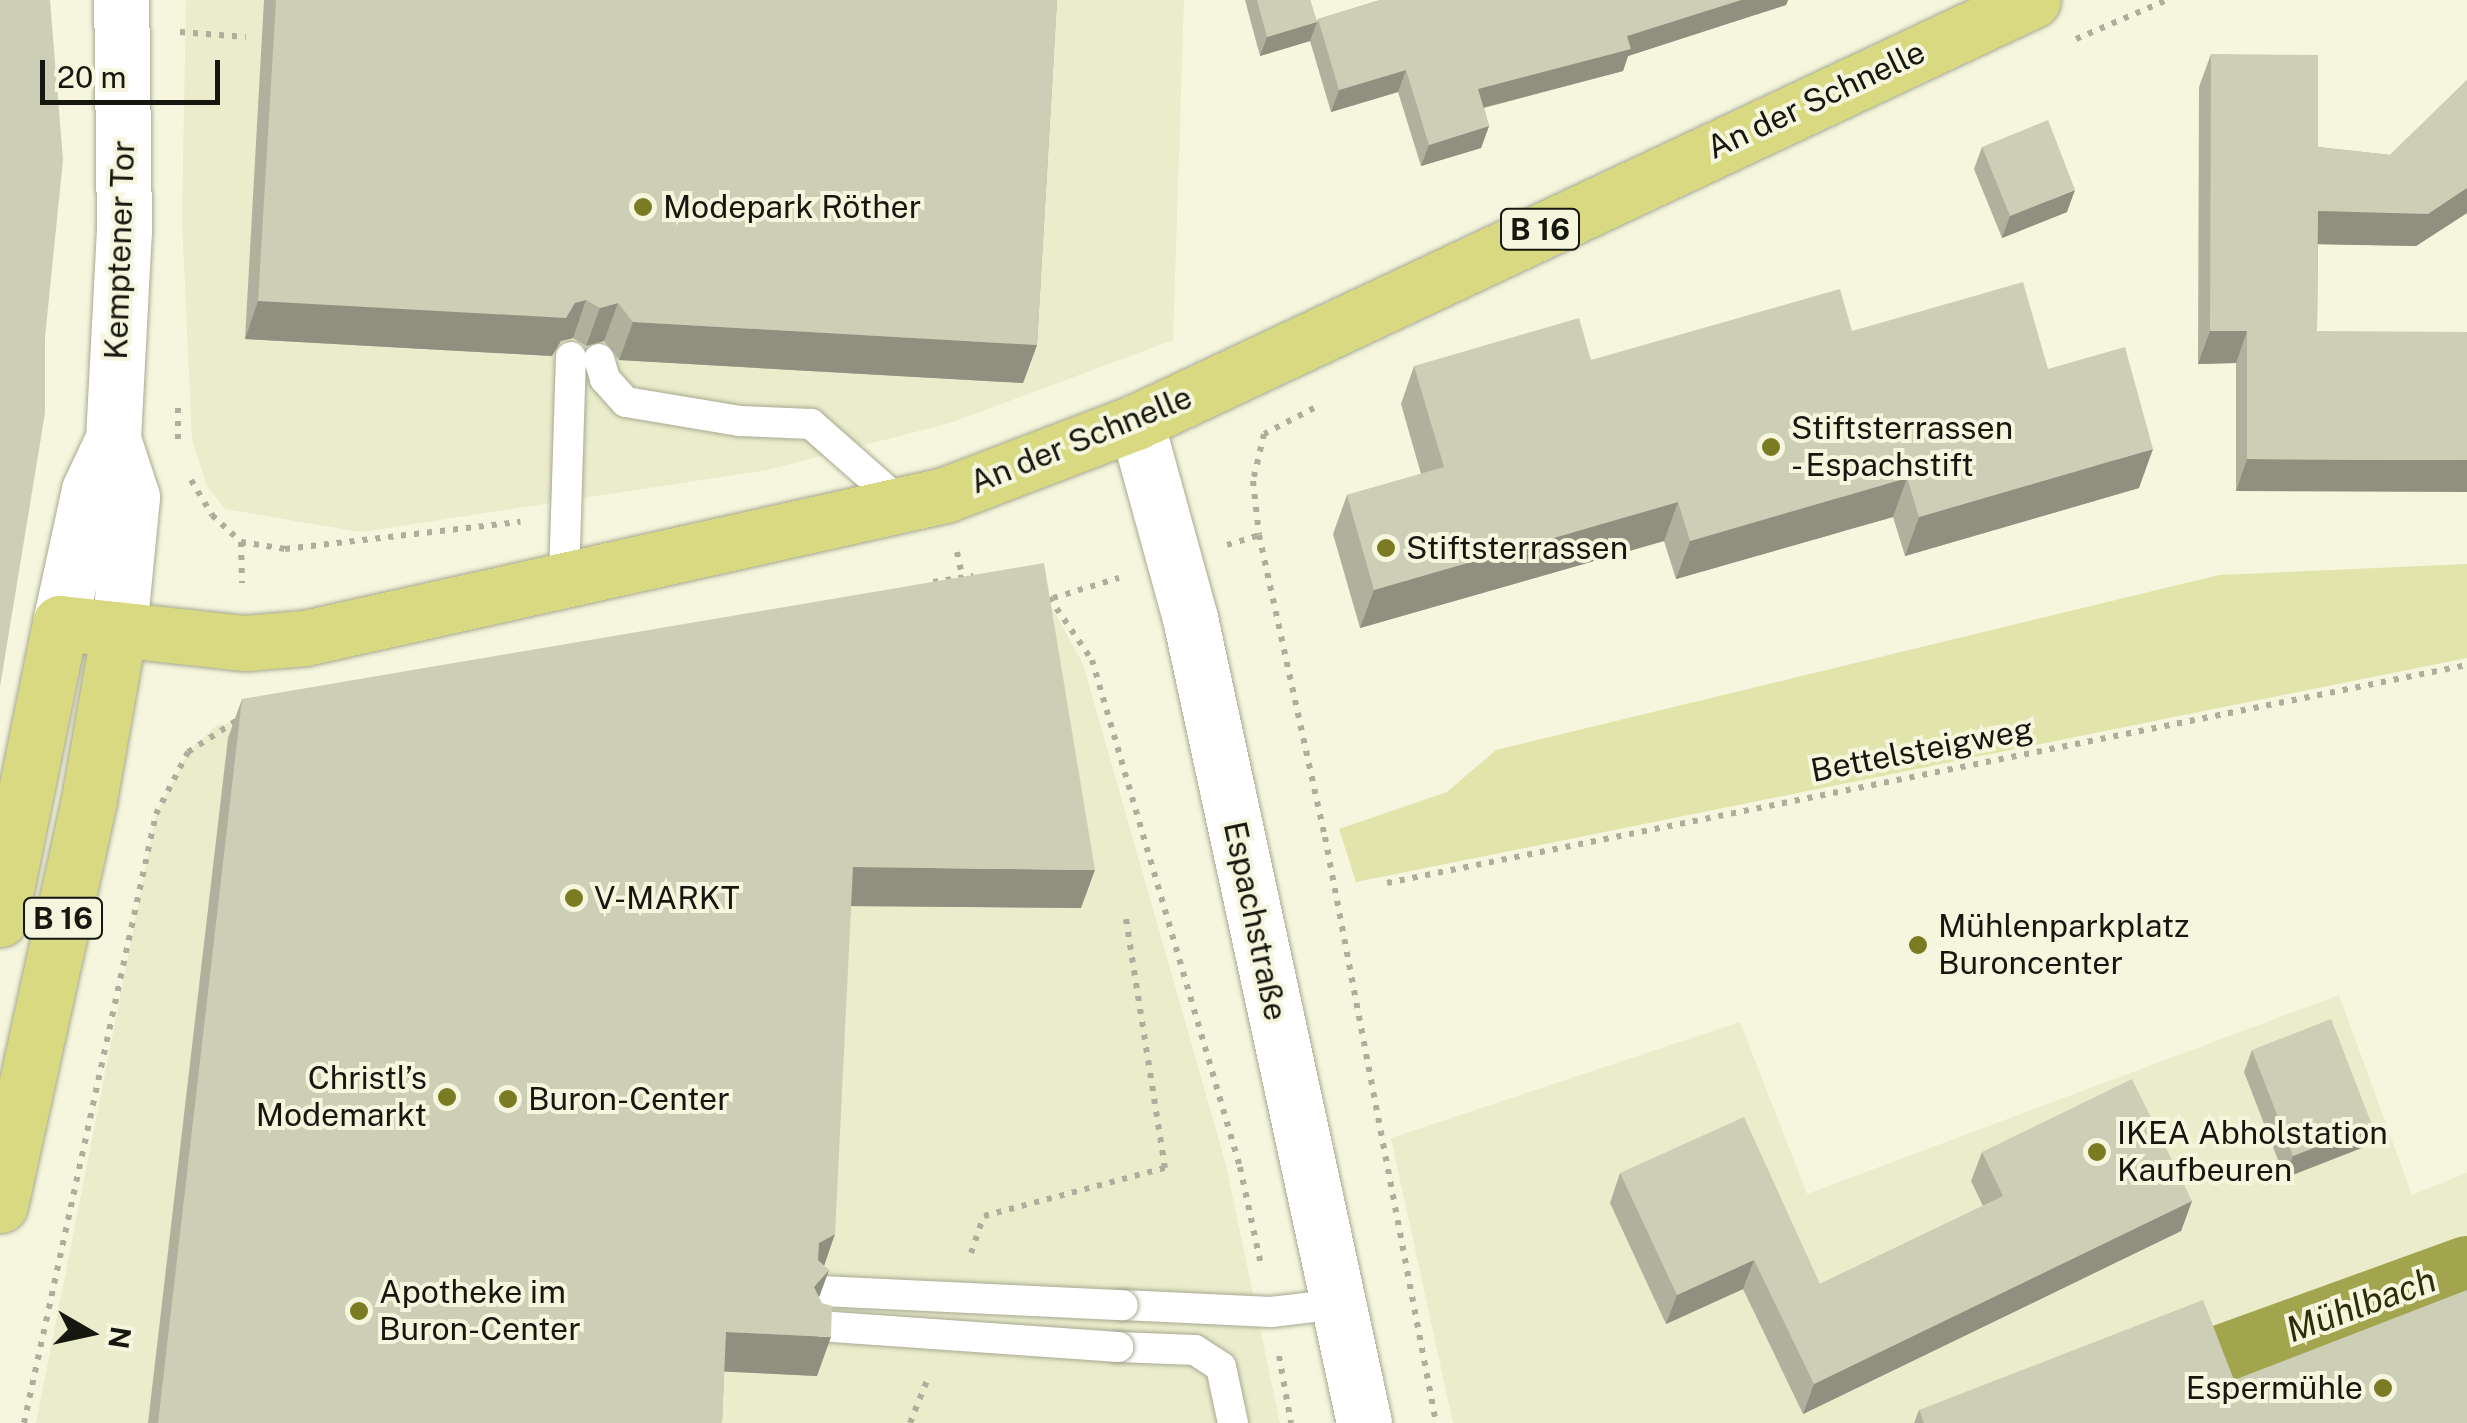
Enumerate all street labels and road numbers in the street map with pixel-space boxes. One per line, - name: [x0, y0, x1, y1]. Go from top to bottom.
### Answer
- street label: An der Schnelle: [1701, 33, 1931, 167]
- street label: Kemptener Tor: [97, 140, 143, 360]
- road number: B 16: [1500, 204, 1580, 254]
- street label: An der Schnelle: [964, 378, 1198, 502]
- street label: Bettelsteigweg: [1808, 710, 2036, 790]
- street label: Espachstraße: [1215, 818, 1295, 1024]
- road number: B 16: [23, 893, 103, 943]

